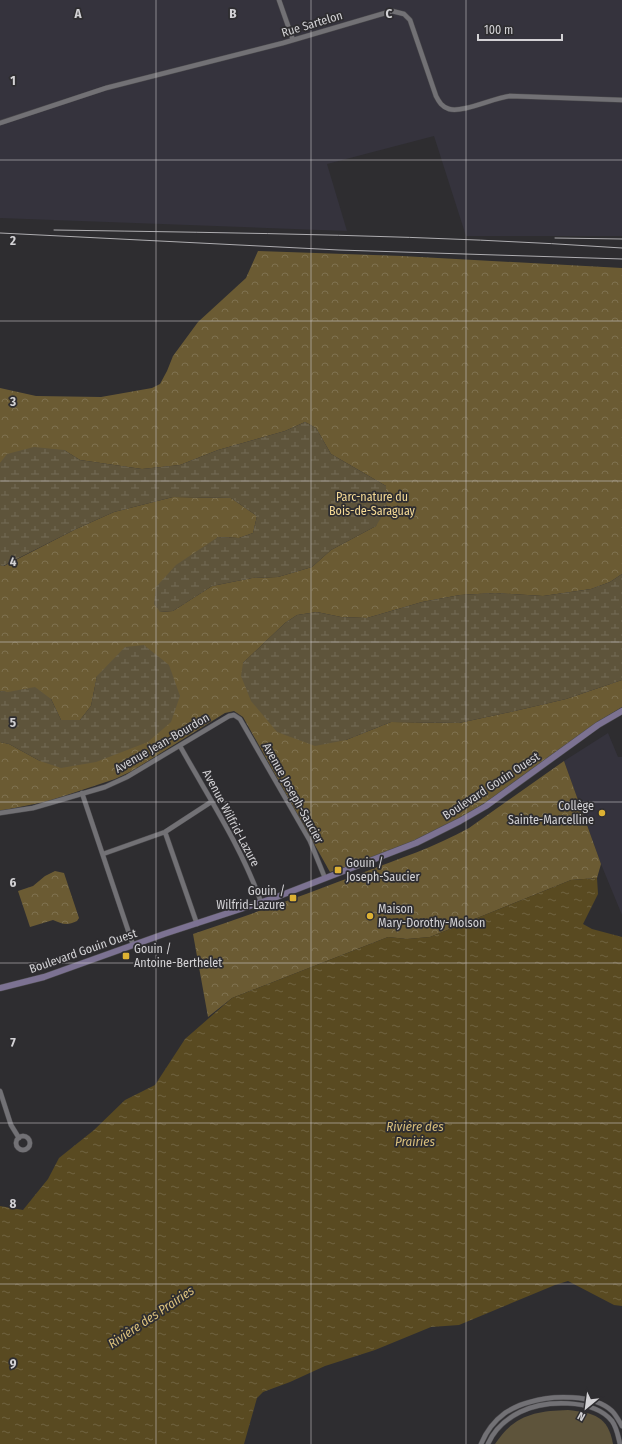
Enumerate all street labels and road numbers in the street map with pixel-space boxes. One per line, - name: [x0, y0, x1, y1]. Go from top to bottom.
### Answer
- street label: Rue Sartelon: [280, 8, 344, 40]
- street label: Avenue Jean-Bourdon: [112, 710, 212, 776]
- street label: Avenue Joseph-Saucier: [260, 740, 327, 846]
- street label: Boulevard Gouin Ouest: [440, 749, 542, 823]
- street label: Avenue Wilfrid-Lazure: [200, 767, 262, 869]
- street label: Boulevard Gouin Ouest: [27, 926, 139, 976]

